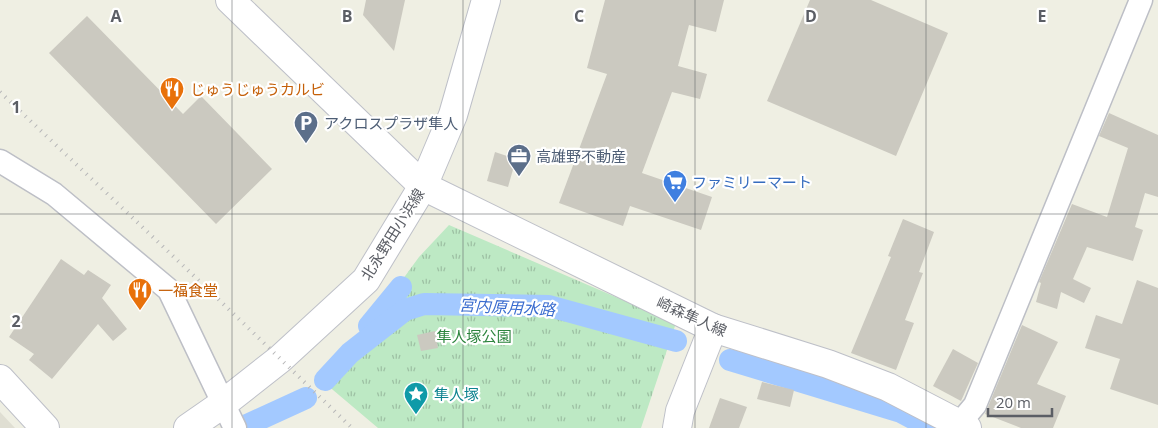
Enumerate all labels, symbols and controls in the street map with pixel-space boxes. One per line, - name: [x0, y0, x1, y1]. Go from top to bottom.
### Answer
- text: A: [110, 5, 122, 27]
- text: B: [342, 5, 352, 27]
- text: C: [574, 5, 584, 27]
- text: D: [805, 5, 817, 27]
- text: E: [1038, 5, 1047, 27]
- restaurant icon: じゅうじゅうカルビ: [159, 76, 185, 110]
- place label: じゅうじゅうカルビ: [190, 79, 325, 99]
- text: 1: [11, 96, 21, 118]
- parking icon: アクロスプラザ隼人: [293, 110, 319, 144]
- place label: アクロスプラザ隼人: [324, 113, 458, 133]
- office icon: 高雄野不動産: [506, 143, 532, 177]
- place label: 高雄野不動産: [536, 146, 626, 166]
- supermarket icon: ファミリーマート: [662, 169, 688, 203]
- place label: ファミリーマート: [692, 172, 812, 192]
- street label: 北永野田小浜線: [356, 184, 428, 284]
- restaurant icon: 一福食堂: [127, 277, 153, 311]
- place label: 一福食堂: [158, 280, 218, 300]
- street label: 崎森隼人線: [654, 292, 730, 340]
- water label: 宮内原用水路: [458, 294, 557, 321]
- text: 2: [11, 310, 21, 332]
- park label: 隼人塚公園: [436, 326, 512, 346]
- place icon: 隼人塚: [403, 381, 429, 415]
- place label: 隼人塚: [434, 384, 479, 404]
- scale bar: [988, 386, 1052, 418]
- text: 20 m: [996, 392, 1031, 412]

